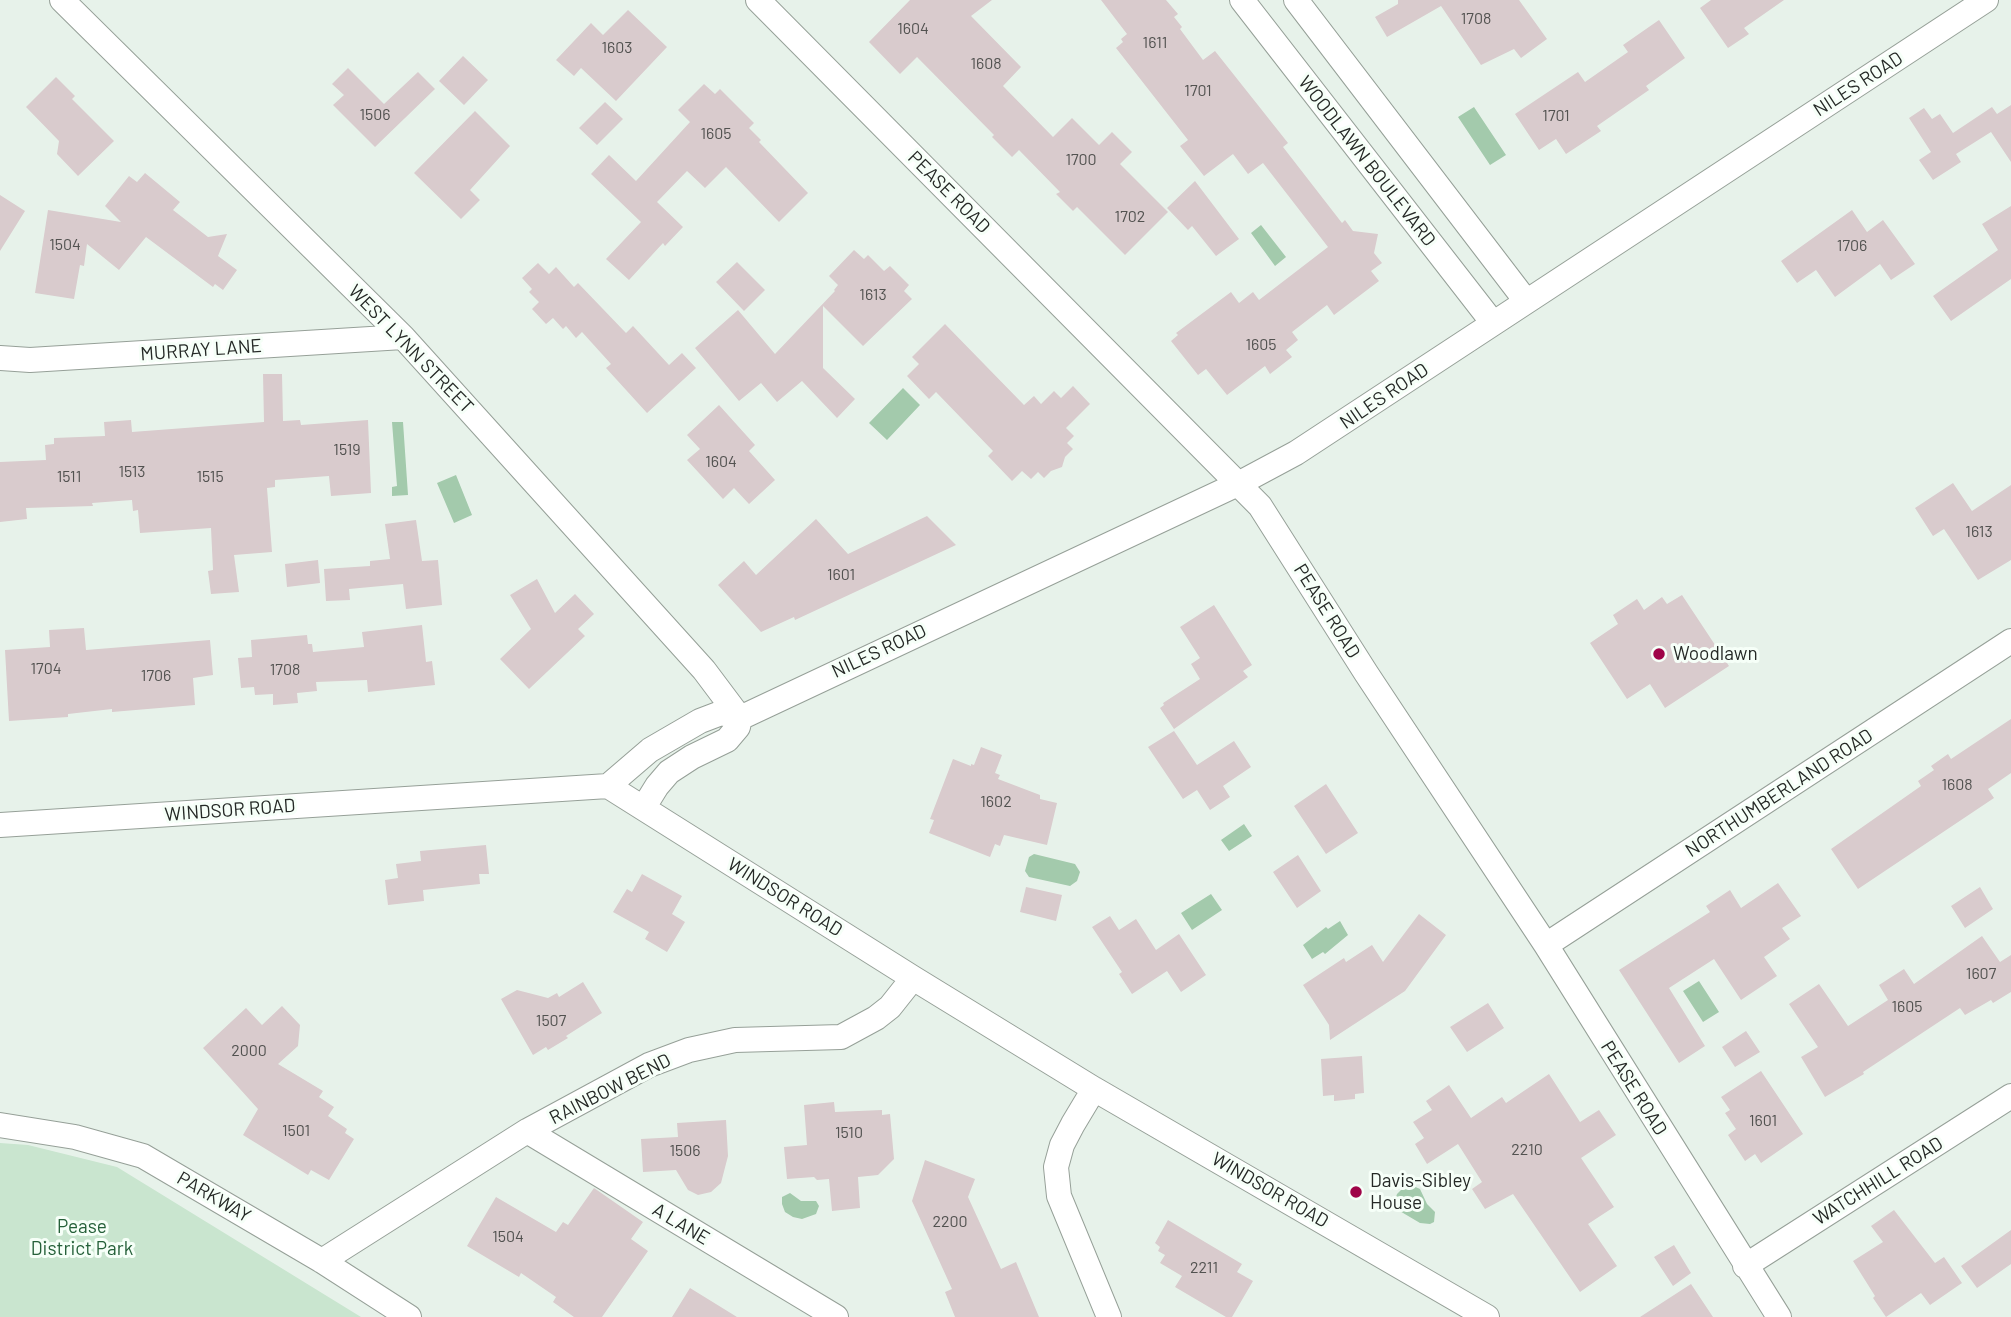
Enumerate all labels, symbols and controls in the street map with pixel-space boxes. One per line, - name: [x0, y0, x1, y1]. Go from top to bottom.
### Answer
- house number: 1708: [1461, 9, 1491, 29]
- house number: 1604: [897, 19, 929, 39]
- house number: 1611: [1143, 33, 1167, 53]
- house number: 1603: [601, 38, 633, 58]
- street label: NILES ROAD: [1809, 47, 1907, 121]
- house number: 1608: [970, 54, 1002, 74]
- street label: WOODLAWN BOULEVARD: [1293, 71, 1441, 251]
- house number: 1701: [1184, 81, 1212, 101]
- house number: 1506: [359, 105, 391, 125]
- house number: 1701: [1542, 106, 1570, 126]
- house number: 1605: [700, 124, 732, 144]
- street label: PEASE ROAD: [903, 146, 995, 238]
- house number: 1700: [1065, 150, 1097, 170]
- house number: 1702: [1115, 207, 1145, 227]
- house number: 1504: [49, 235, 81, 255]
- house number: 1706: [1837, 236, 1867, 256]
- street label: WEST LYNN STREET: [344, 280, 478, 418]
- house number: 1613: [859, 285, 887, 305]
- street label: MURRAY LANE: [139, 334, 263, 366]
- house number: 1605: [1245, 335, 1277, 355]
- street label: NILES ROAD: [1335, 358, 1433, 434]
- house number: 1519: [333, 440, 361, 460]
- house number: 1604: [705, 452, 737, 472]
- house number: 1513: [118, 462, 146, 482]
- house number: 1511: [57, 467, 81, 487]
- house number: 1515: [196, 467, 224, 487]
- house number: 1613: [1965, 522, 1993, 542]
- street label: PEASE ROAD: [1289, 560, 1365, 662]
- house number: 1601: [827, 565, 855, 585]
- street label: NILES ROAD: [828, 619, 930, 683]
- place label: Woodlawn: [1673, 643, 1758, 665]
- marker: Woodlawn: [1651, 646, 1667, 662]
- house number: 1704: [30, 659, 62, 679]
- house number: 1708: [270, 660, 300, 680]
- house number: 1706: [141, 666, 171, 686]
- street label: NORTHUMBERLAND ROAD: [1681, 724, 1877, 862]
- house number: 1608: [1941, 775, 1973, 795]
- house number: 1602: [980, 792, 1012, 812]
- street label: WINDSOR ROAD: [164, 794, 296, 826]
- street label: WINDSOR ROAD: [723, 853, 847, 941]
- house number: 1607: [1966, 964, 1996, 984]
- house number: 1605: [1891, 997, 1923, 1017]
- house number: 1507: [536, 1011, 566, 1031]
- street label: PEASE ROAD: [1596, 1037, 1672, 1139]
- house number: 2000: [231, 1041, 267, 1061]
- street label: RAINBOW BEND: [546, 1049, 674, 1129]
- house number: 1601: [1749, 1111, 1777, 1131]
- house number: 1501: [282, 1121, 310, 1141]
- house number: 1510: [835, 1123, 863, 1143]
- street label: WATCHHILL ROAD: [1809, 1132, 1947, 1230]
- house number: 2210: [1511, 1140, 1543, 1160]
- house number: 1506: [669, 1141, 701, 1161]
- street label: WINDSOR ROAD: [1208, 1147, 1332, 1233]
- street label: PARKWAY: [173, 1167, 255, 1227]
- place label: Davis-Sibley House: [1370, 1170, 1471, 1214]
- marker: Davis-Sibley House: [1348, 1184, 1364, 1200]
- street label: A LANE: [648, 1198, 714, 1250]
- house number: 2200: [932, 1212, 968, 1232]
- park label: Pease District Park: [31, 1216, 133, 1260]
- house number: 1504: [492, 1227, 524, 1247]
- house number: 2211: [1190, 1258, 1218, 1278]

